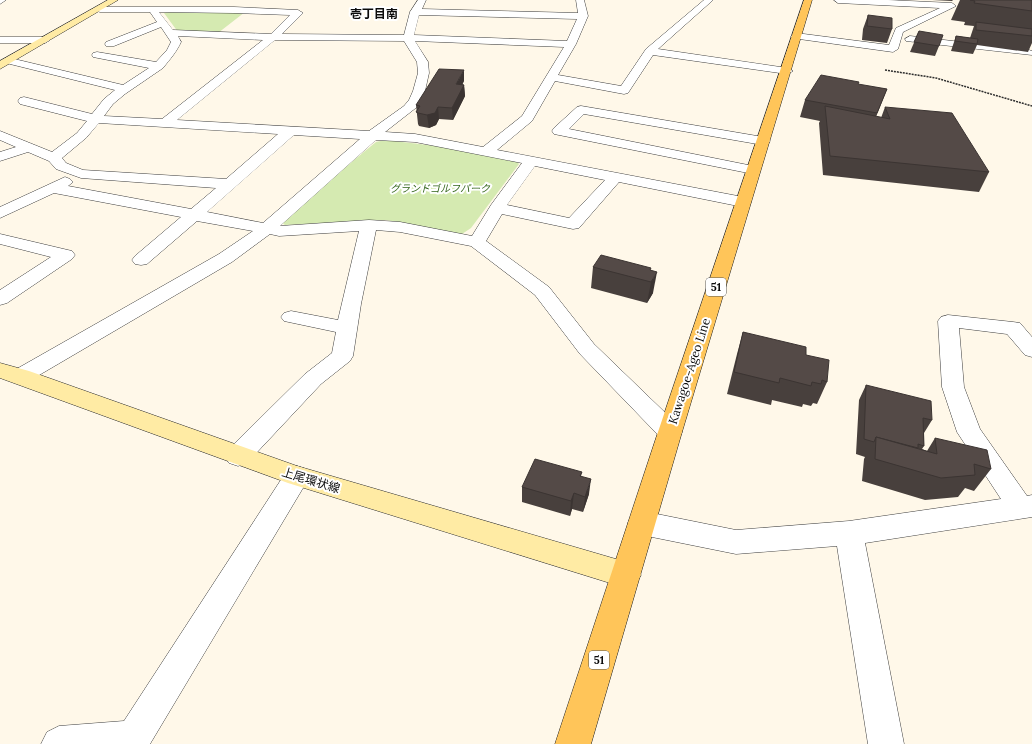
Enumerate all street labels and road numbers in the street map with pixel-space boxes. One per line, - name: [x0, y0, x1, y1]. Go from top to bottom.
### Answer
- road number: 51: [706, 278, 726, 296]
- street label: Kawagoe-Ageo Line: [665, 316, 713, 426]
- street label: 上尾環状線: [280, 464, 342, 496]
- road number: 51: [589, 651, 609, 669]

